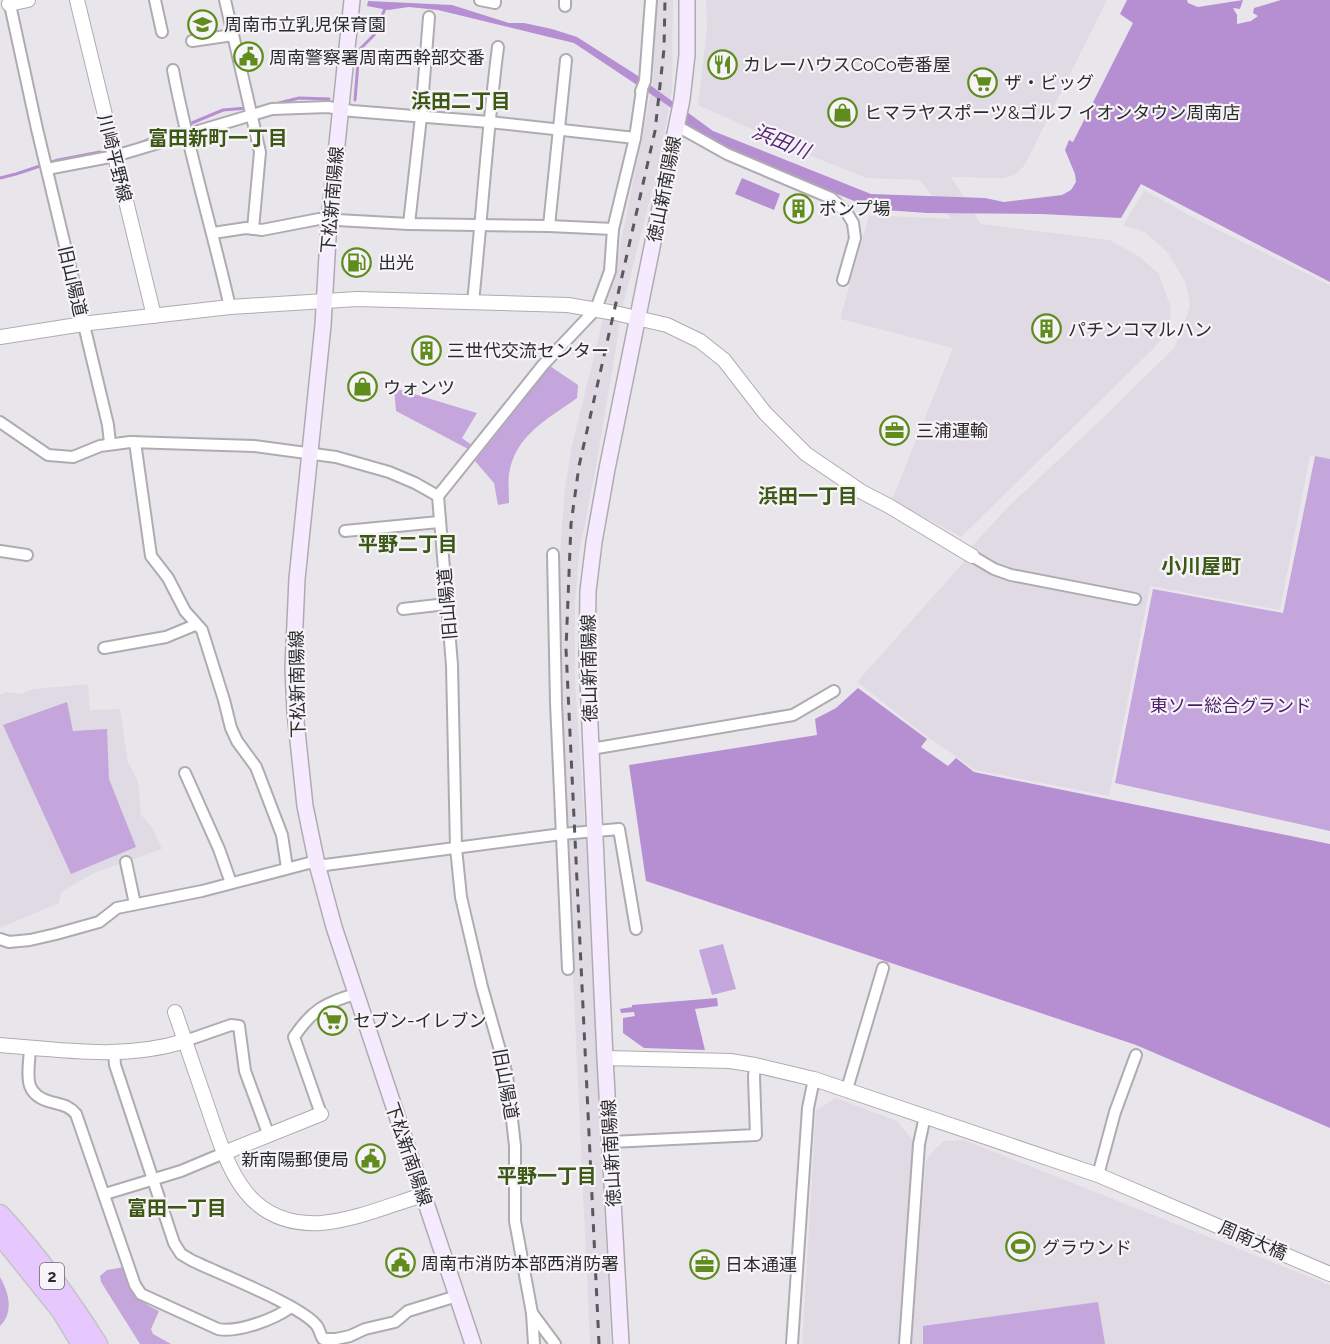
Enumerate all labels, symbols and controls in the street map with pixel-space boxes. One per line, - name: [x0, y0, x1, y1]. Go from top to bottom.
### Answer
- school or university icon: 周南市立乳児保育園: [187, 8, 219, 40]
- place label: 周南市立乳児保育園: [224, 14, 386, 35]
- public building icon: 周南警察署周南西幹部交番: [232, 41, 264, 73]
- place label: 周南警察署周南西幹部交番: [269, 47, 485, 68]
- restaurant icon: カレーハウスCoCo壱番屋: [706, 48, 738, 80]
- place label: カレーハウスCoCo壱番屋: [743, 54, 951, 75]
- supermarket icon: ザ・ビッグ: [967, 66, 999, 98]
- place label: ザ・ビッグ: [1004, 72, 1094, 93]
- district label: 浜田二丁目: [411, 89, 511, 113]
- shop icon: ヒマラヤスポーツ&ゴルフ イオンタウン周南店: [827, 96, 859, 128]
- place label: ヒマラヤスポーツ&ゴルフ イオンタウン周南店: [864, 102, 1240, 123]
- street label: 川崎平野線: [94, 112, 136, 204]
- water label: 浜田川: [749, 119, 815, 164]
- district label: 富田新町一丁目: [148, 126, 288, 150]
- street label: 徳山新南陽線: [643, 134, 685, 244]
- street label: 下松新南陽線: [317, 145, 347, 255]
- building icon: ポンプ場: [782, 192, 814, 224]
- place label: ポンプ場: [819, 198, 890, 219]
- street label: 旧山陽道: [55, 244, 91, 318]
- fuel station icon: 出光: [341, 246, 373, 278]
- place label: 出光: [378, 252, 414, 273]
- building icon: パチンコマルハン: [1031, 313, 1063, 345]
- place label: パチンコマルハン: [1068, 319, 1212, 340]
- building icon: 三世代交流センター: [410, 334, 442, 366]
- place label: 三世代交流センター: [447, 340, 609, 361]
- shop icon: ウォンツ: [346, 371, 378, 403]
- place label: ウォンツ: [383, 377, 455, 398]
- office icon: 三浦運輸: [879, 414, 911, 446]
- place label: 三浦運輸: [916, 420, 988, 441]
- district label: 浜田一丁目: [758, 484, 858, 508]
- district label: 平野二丁目: [358, 532, 458, 556]
- district label: 小川屋町: [1161, 554, 1241, 578]
- street label: 旧山陽道: [433, 567, 461, 641]
- street label: 徳山新南陽線: [578, 614, 600, 722]
- street label: 下松新南陽線: [286, 630, 308, 738]
- park label: 東ソー総合グランド: [1150, 695, 1312, 716]
- supermarket icon: セブン-イレブン: [316, 1004, 348, 1036]
- place label: セブン-イレブン: [353, 1010, 487, 1031]
- street label: 旧山陽道: [489, 1047, 523, 1121]
- street label: 徳山新南陽線: [598, 1099, 624, 1207]
- street label: 下松新南陽線: [381, 1100, 437, 1208]
- public building icon: 新南陽郵便局: [354, 1143, 386, 1175]
- place label: 新南陽郵便局: [241, 1149, 349, 1170]
- district label: 平野一丁目: [497, 1164, 597, 1188]
- district label: 富田一丁目: [127, 1196, 227, 1220]
- street label: 周南大橋: [1216, 1216, 1290, 1264]
- sports icon: グラウンド: [1005, 1231, 1037, 1263]
- place label: グラウンド: [1042, 1237, 1132, 1258]
- public building icon: 周南市消防本部西消防署: [384, 1247, 416, 1279]
- office icon: 日本通運: [688, 1248, 720, 1280]
- place label: 周南市消防本部西消防署: [421, 1253, 619, 1274]
- place label: 日本通運: [725, 1254, 797, 1275]
- road number: 2: [40, 1263, 64, 1289]

